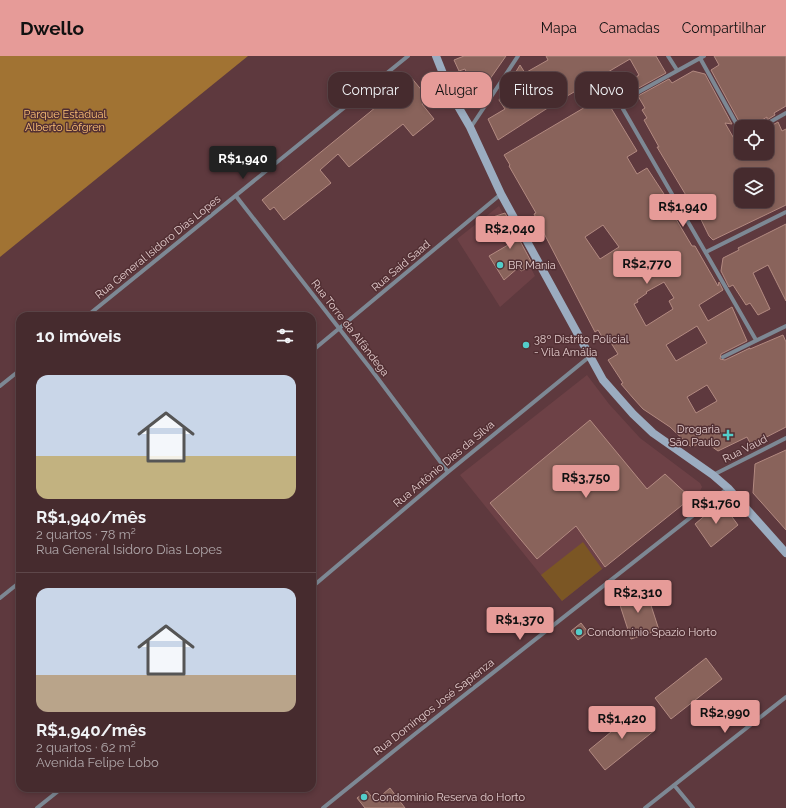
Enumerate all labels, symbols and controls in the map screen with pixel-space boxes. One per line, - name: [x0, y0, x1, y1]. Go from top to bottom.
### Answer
- text: Dwello: [20, 17, 84, 39]
- text: Mapa: [541, 20, 577, 36]
- text: Camadas: [599, 20, 660, 36]
- text: Compartilhar: [682, 20, 766, 36]
- chip: Comprar: [328, 72, 413, 108]
- chip: Alugar: [421, 72, 492, 108]
- chip: Filtros: [500, 72, 567, 108]
- chip: Novo: [575, 72, 638, 108]
- park label: Parque Estadual Alberto Löfgren: [23, 108, 107, 134]
- map controls: [734, 120, 774, 208]
- button: locate: [734, 120, 774, 160]
- pin: R$1,940: [206, 146, 280, 180]
- text: R$1,940: [218, 151, 268, 166]
- button: layers: [734, 168, 774, 208]
- street label: Rua General Isidoro Dias Lopes: [93, 192, 223, 302]
- pin: R$1,940: [646, 194, 720, 228]
- text: R$1,940: [658, 199, 708, 214]
- pin: R$2,040: [473, 216, 547, 250]
- text: R$2,040: [485, 221, 535, 236]
- street label: Rua Said Saad: [369, 238, 433, 294]
- pin: R$2,770: [610, 251, 684, 285]
- text: R$2,770: [622, 256, 672, 271]
- place label: BR Mania: [508, 259, 556, 272]
- marker: BR Mania: [495, 260, 505, 270]
- street label: Rua Torre da Alfândega: [308, 277, 392, 379]
- icon: filters: [274, 325, 296, 347]
- text: 10 imóveis: [36, 326, 121, 346]
- place label: 38º Distrito Policial - Vila Amália: [534, 333, 629, 359]
- marker: 38º Distrito Policial - Vila Amália: [521, 340, 531, 350]
- icon: home: [130, 401, 202, 473]
- street label: Rua Antônio Dias da Silva: [391, 418, 497, 510]
- place label: Drogaria São Paulo: [669, 423, 720, 449]
- marker: Drogaria São Paulo: [723, 430, 733, 440]
- street label: Rua Vaud: [721, 432, 770, 466]
- pin: R$3,750: [549, 465, 623, 499]
- text: R$3,750: [561, 470, 611, 485]
- pin: R$1,760: [679, 491, 753, 525]
- text: R$1,760: [691, 496, 741, 511]
- text: R$1,940/mês: [36, 507, 146, 527]
- text: 2 quartos · 78 m²: [36, 527, 136, 542]
- text: Rua General Isidoro Dias Lopes: [36, 542, 222, 557]
- pin: R$2,310: [601, 580, 675, 614]
- text: R$2,310: [614, 585, 662, 600]
- pin: R$1,370: [483, 607, 557, 641]
- text: R$1,370: [496, 612, 544, 627]
- icon: home: [130, 614, 202, 686]
- place label: Condomínio Spazio Horto: [587, 626, 717, 639]
- marker: Condomínio Spazio Horto: [574, 627, 584, 637]
- street label: Rua Domingos José Sapienza: [371, 656, 497, 758]
- pin: R$2,990: [688, 700, 762, 734]
- text: R$2,990: [700, 705, 750, 720]
- pin: R$1,420: [585, 706, 659, 740]
- text: R$1,420: [597, 711, 647, 726]
- text: R$1,940/mês: [36, 720, 146, 740]
- text: 2 quartos · 62 m²: [36, 740, 136, 755]
- text: Avenida Felipe Lobo: [36, 755, 159, 770]
- place label: Condominio Reserva do Horto: [372, 791, 525, 804]
- marker: Condominio Reserva do Horto: [359, 792, 369, 802]

